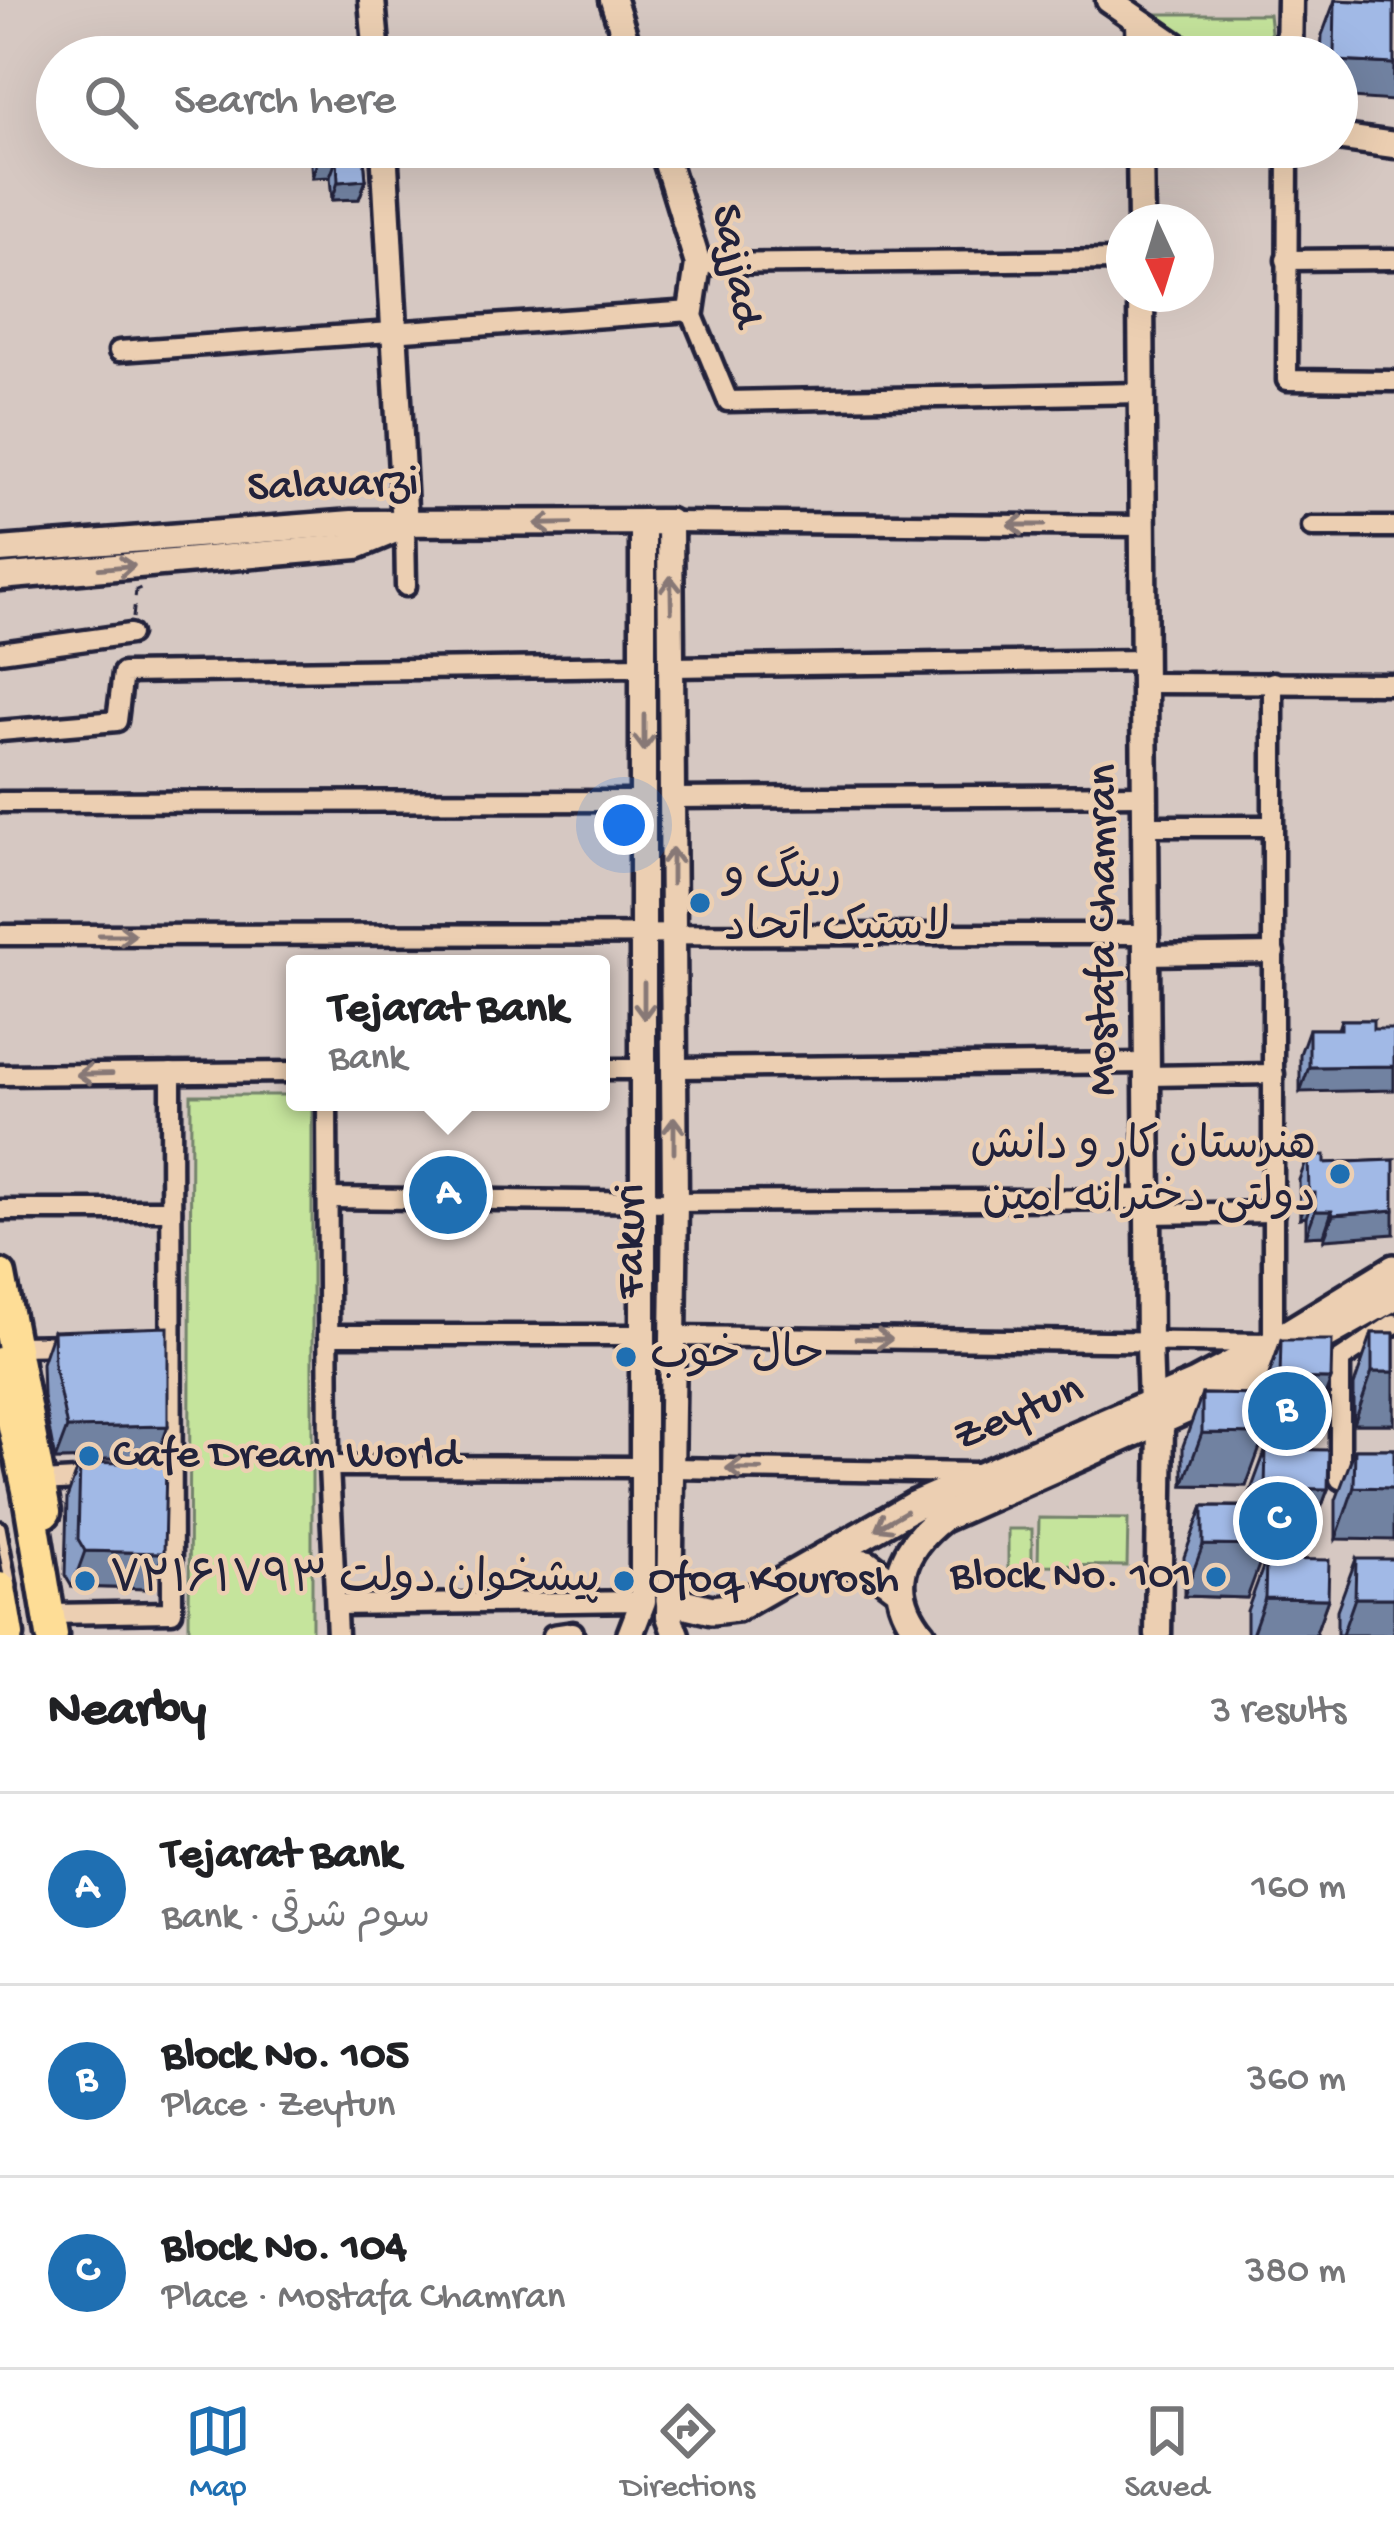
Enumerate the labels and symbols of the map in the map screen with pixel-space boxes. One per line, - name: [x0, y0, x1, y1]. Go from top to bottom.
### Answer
- street label: Sajjad: [696, 200, 772, 335]
- north arrow: [1106, 204, 1214, 312]
- street label: Salavarzi: [247, 458, 419, 516]
- one-way arrow: [534, 512, 573, 535]
- one-way arrow: [1007, 514, 1046, 536]
- one-way arrow: [97, 555, 136, 578]
- one-way arrow: [660, 575, 682, 614]
- one-way arrow: [632, 713, 655, 752]
- street label: Mostafa Chamran: [1078, 764, 1131, 1096]
- your location: [594, 795, 654, 855]
- place label: رینگ و لاستیک اتحاد: [721, 846, 951, 956]
- one-way arrow: [661, 847, 683, 886]
- marker: رینگ و لاستیک اتحاد: [687, 890, 713, 916]
- one-way arrow: [97, 924, 136, 946]
- one-way arrow: [633, 981, 655, 1020]
- one-way arrow: [75, 1063, 114, 1086]
- one-way arrow: [663, 1116, 686, 1155]
- place label: هنرستان کار و دانش دولتی دخترانه امین: [970, 1122, 1316, 1227]
- pin: A: [409, 1150, 487, 1240]
- marker: هنرستان کار و دانش دولتی دخترانه امین: [1327, 1161, 1353, 1187]
- street label: Fakuri: [606, 1184, 659, 1299]
- one-way arrow: [854, 1328, 893, 1350]
- place label: حال خوب: [650, 1331, 825, 1384]
- marker: حال خوب: [613, 1344, 639, 1370]
- street label: Zeytun: [946, 1364, 1092, 1466]
- pin: B: [1248, 1366, 1326, 1456]
- place label: Cafe Dream World: [113, 1430, 464, 1483]
- marker: Cafe Dream World: [76, 1443, 102, 1469]
- one-way arrow: [725, 1458, 764, 1480]
- pin: C: [1239, 1476, 1317, 1566]
- one-way arrow: [874, 1508, 909, 1532]
- place label: Block No. 101: [949, 1551, 1192, 1604]
- place label: پیشخوان دولت ۷۲۱۶۱۷۹۳: [109, 1555, 600, 1608]
- place label: Ofoq Kourosh: [648, 1555, 899, 1608]
- marker: Block No. 101: [1203, 1564, 1229, 1590]
- marker: پیشخوان دولت ۷۲۱۶۱۷۹۳: [72, 1568, 98, 1594]
- marker: Ofoq Kourosh: [611, 1568, 637, 1594]

